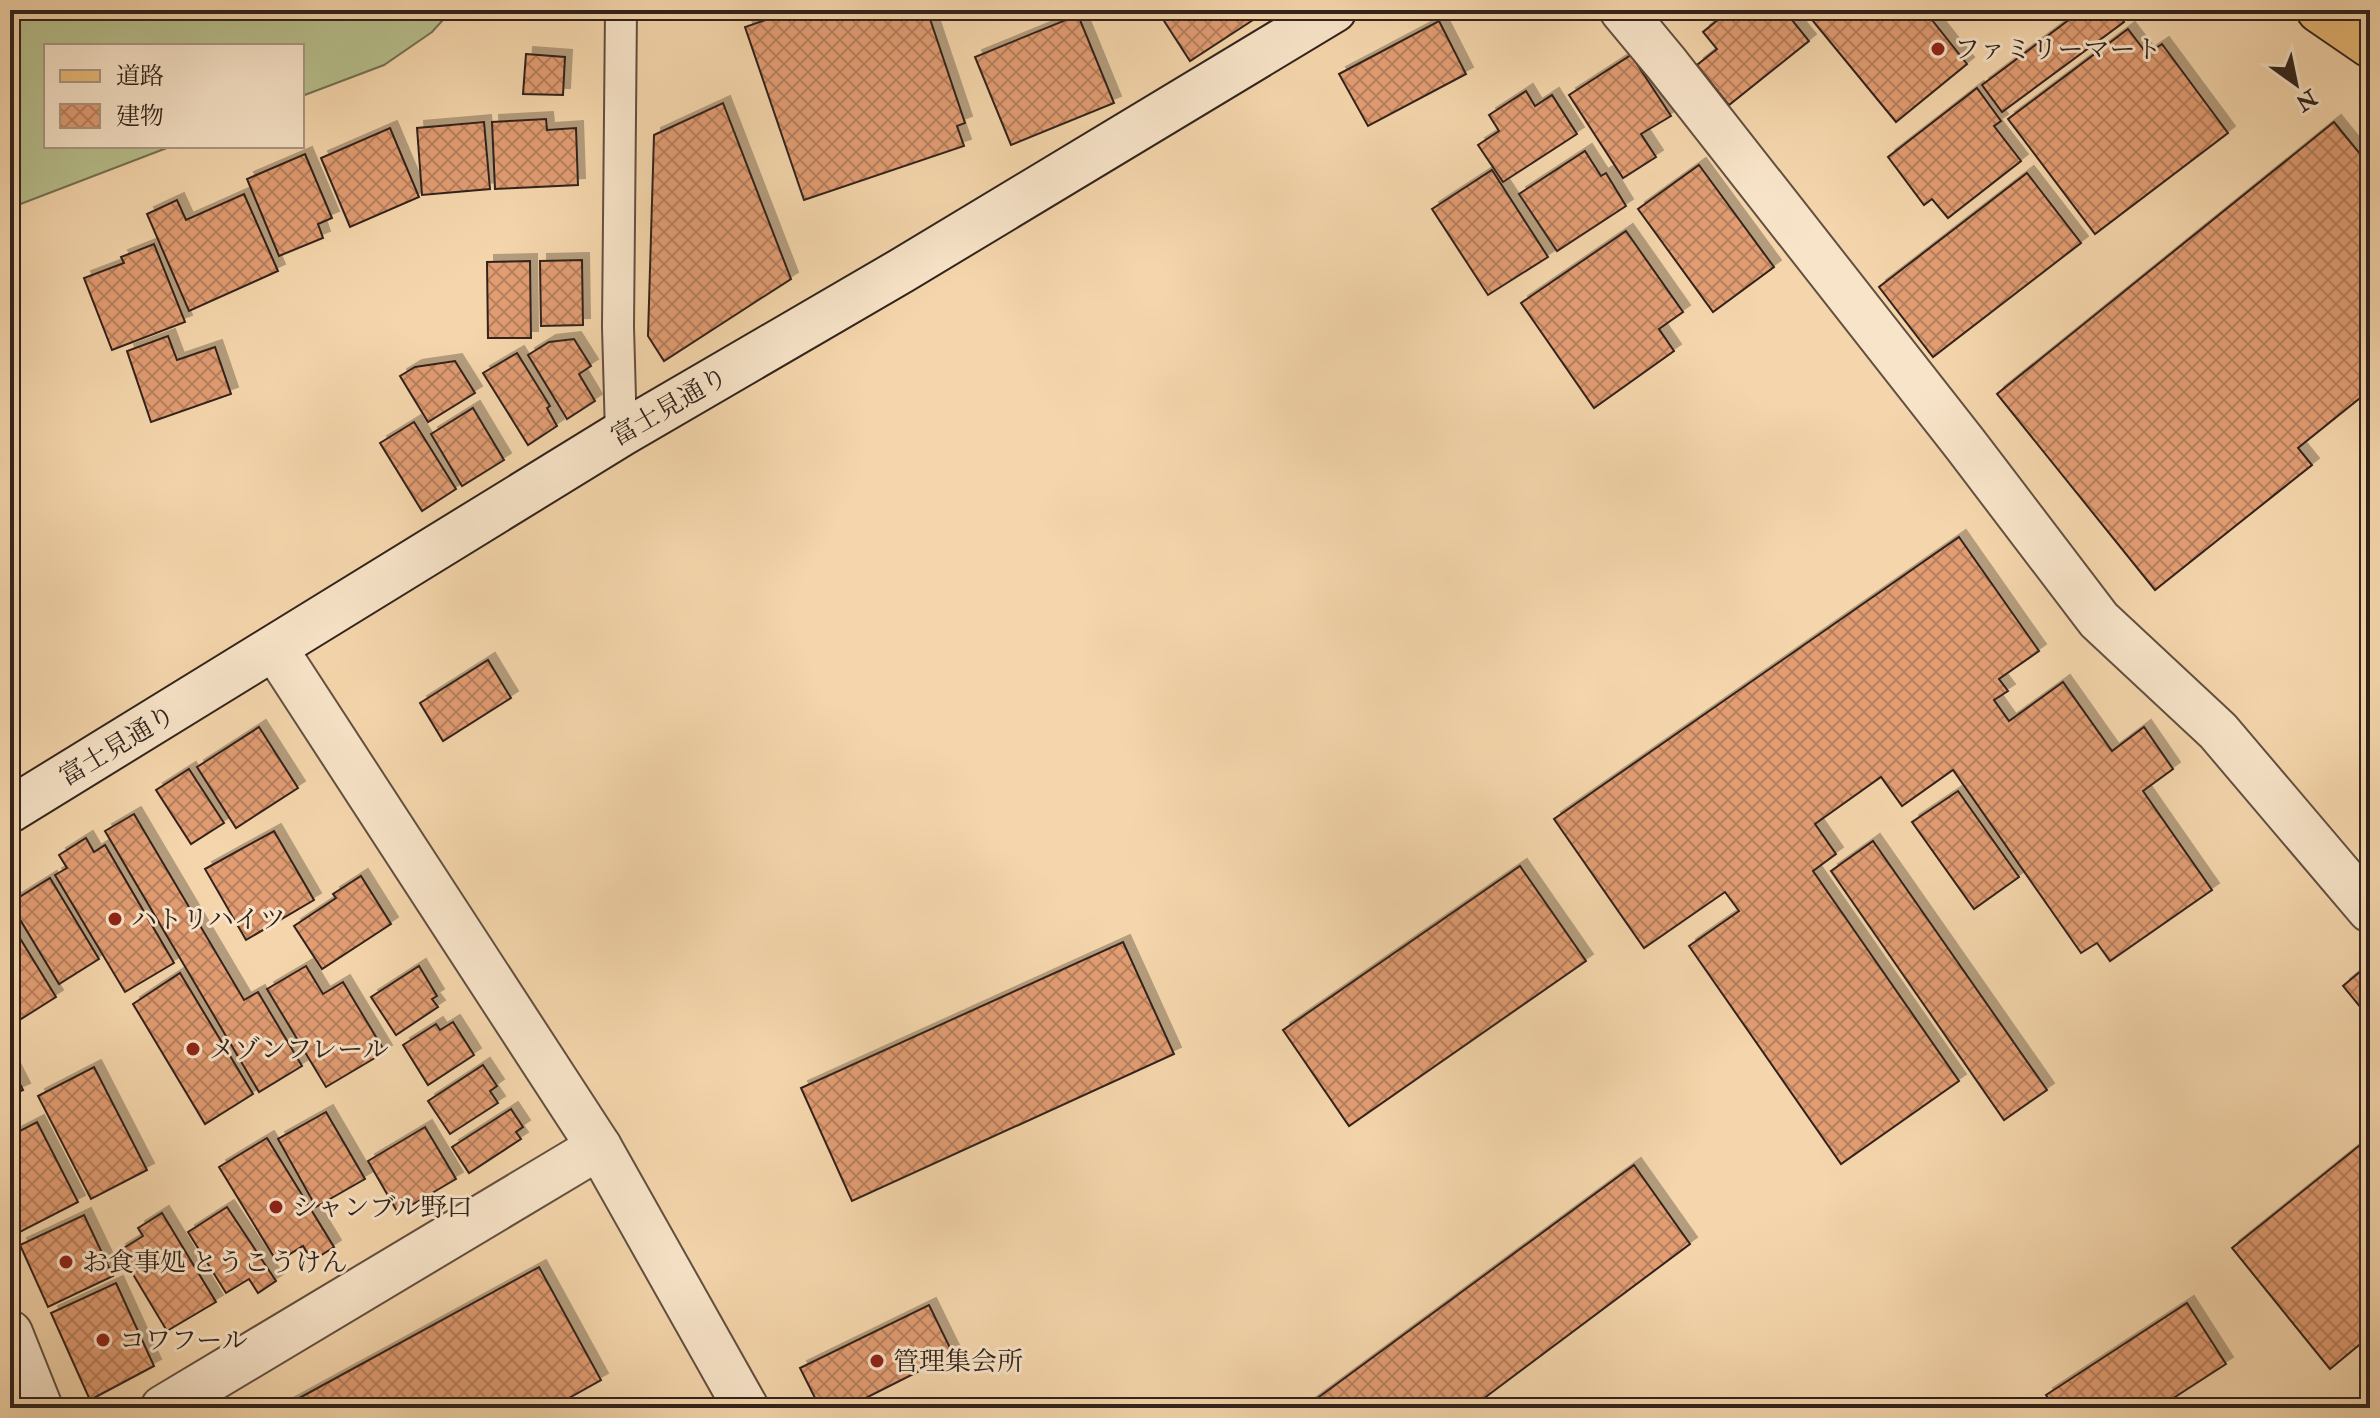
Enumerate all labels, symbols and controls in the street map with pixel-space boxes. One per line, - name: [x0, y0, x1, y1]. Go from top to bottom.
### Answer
- place label: ファミリーマート: [1954, 34, 2161, 66]
- marker: ファミリーマート: [1929, 40, 1947, 58]
- legend: [44, 44, 304, 148]
- north arrow: [2256, 44, 2336, 124]
- text: 道路: [116, 61, 164, 92]
- text: N: [2290, 82, 2323, 117]
- text: 建物: [116, 101, 164, 132]
- street label: 富士見通り: [605, 361, 734, 453]
- street label: 富士見通り: [54, 699, 181, 793]
- place label: ハトリハイツ: [131, 904, 286, 936]
- marker: ハトリハイツ: [106, 910, 124, 928]
- place label: メゾンフレール: [209, 1034, 389, 1066]
- marker: メゾンフレール: [184, 1040, 202, 1058]
- place label: シャンブル野口: [292, 1192, 472, 1224]
- marker: シャンブル野口: [267, 1198, 285, 1216]
- place label: お食事処 とうこうけん: [82, 1247, 347, 1279]
- marker: お食事処 とうこうけん: [57, 1253, 75, 1271]
- place label: コワフール: [119, 1325, 248, 1357]
- marker: コワフール: [94, 1331, 112, 1349]
- place label: 管理集会所: [893, 1346, 1023, 1378]
- marker: 管理集会所: [868, 1352, 886, 1370]

